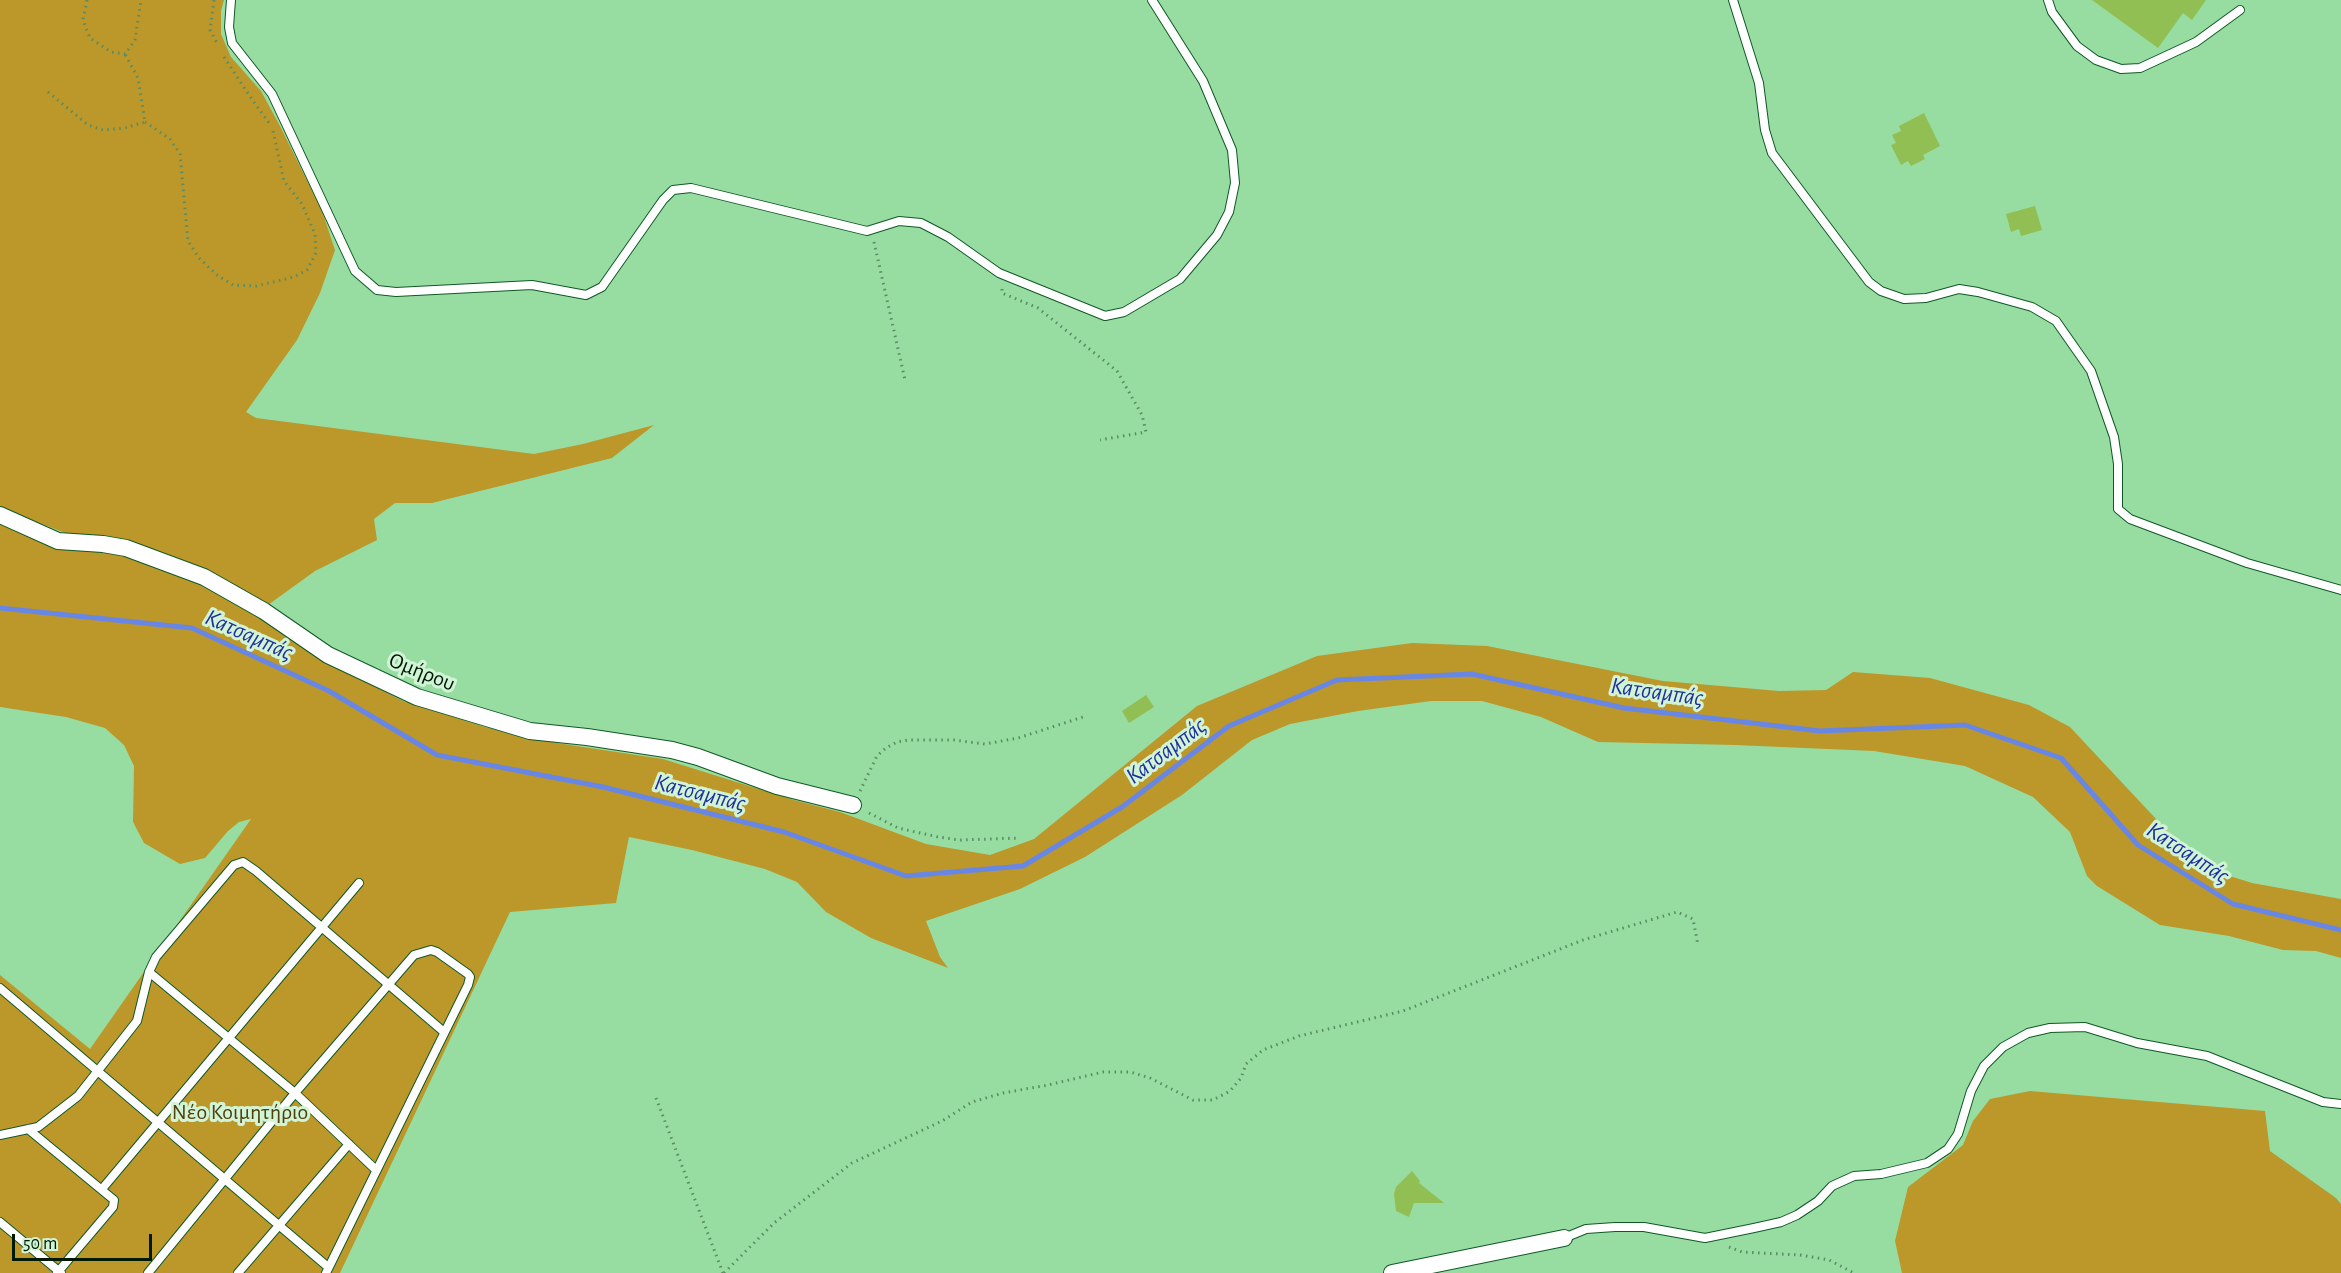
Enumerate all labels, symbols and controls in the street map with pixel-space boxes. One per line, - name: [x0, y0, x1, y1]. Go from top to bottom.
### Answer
- water label: Κατσαμπάς: [201, 603, 297, 667]
- street label: Ομήρου: [385, 647, 459, 697]
- water label: Κατσαμπάς: [1609, 671, 1705, 713]
- water label: Κατσαμπάς: [1120, 712, 1212, 790]
- water label: Κατσαμπάς: [651, 768, 749, 818]
- water label: Κατσαμπάς: [2141, 816, 2235, 890]
- park label: Νέο Κοιμητήριο: [172, 1099, 308, 1125]
- scale bar: [15, 1222, 154, 1260]
- text: 50 m: [23, 1235, 57, 1253]

